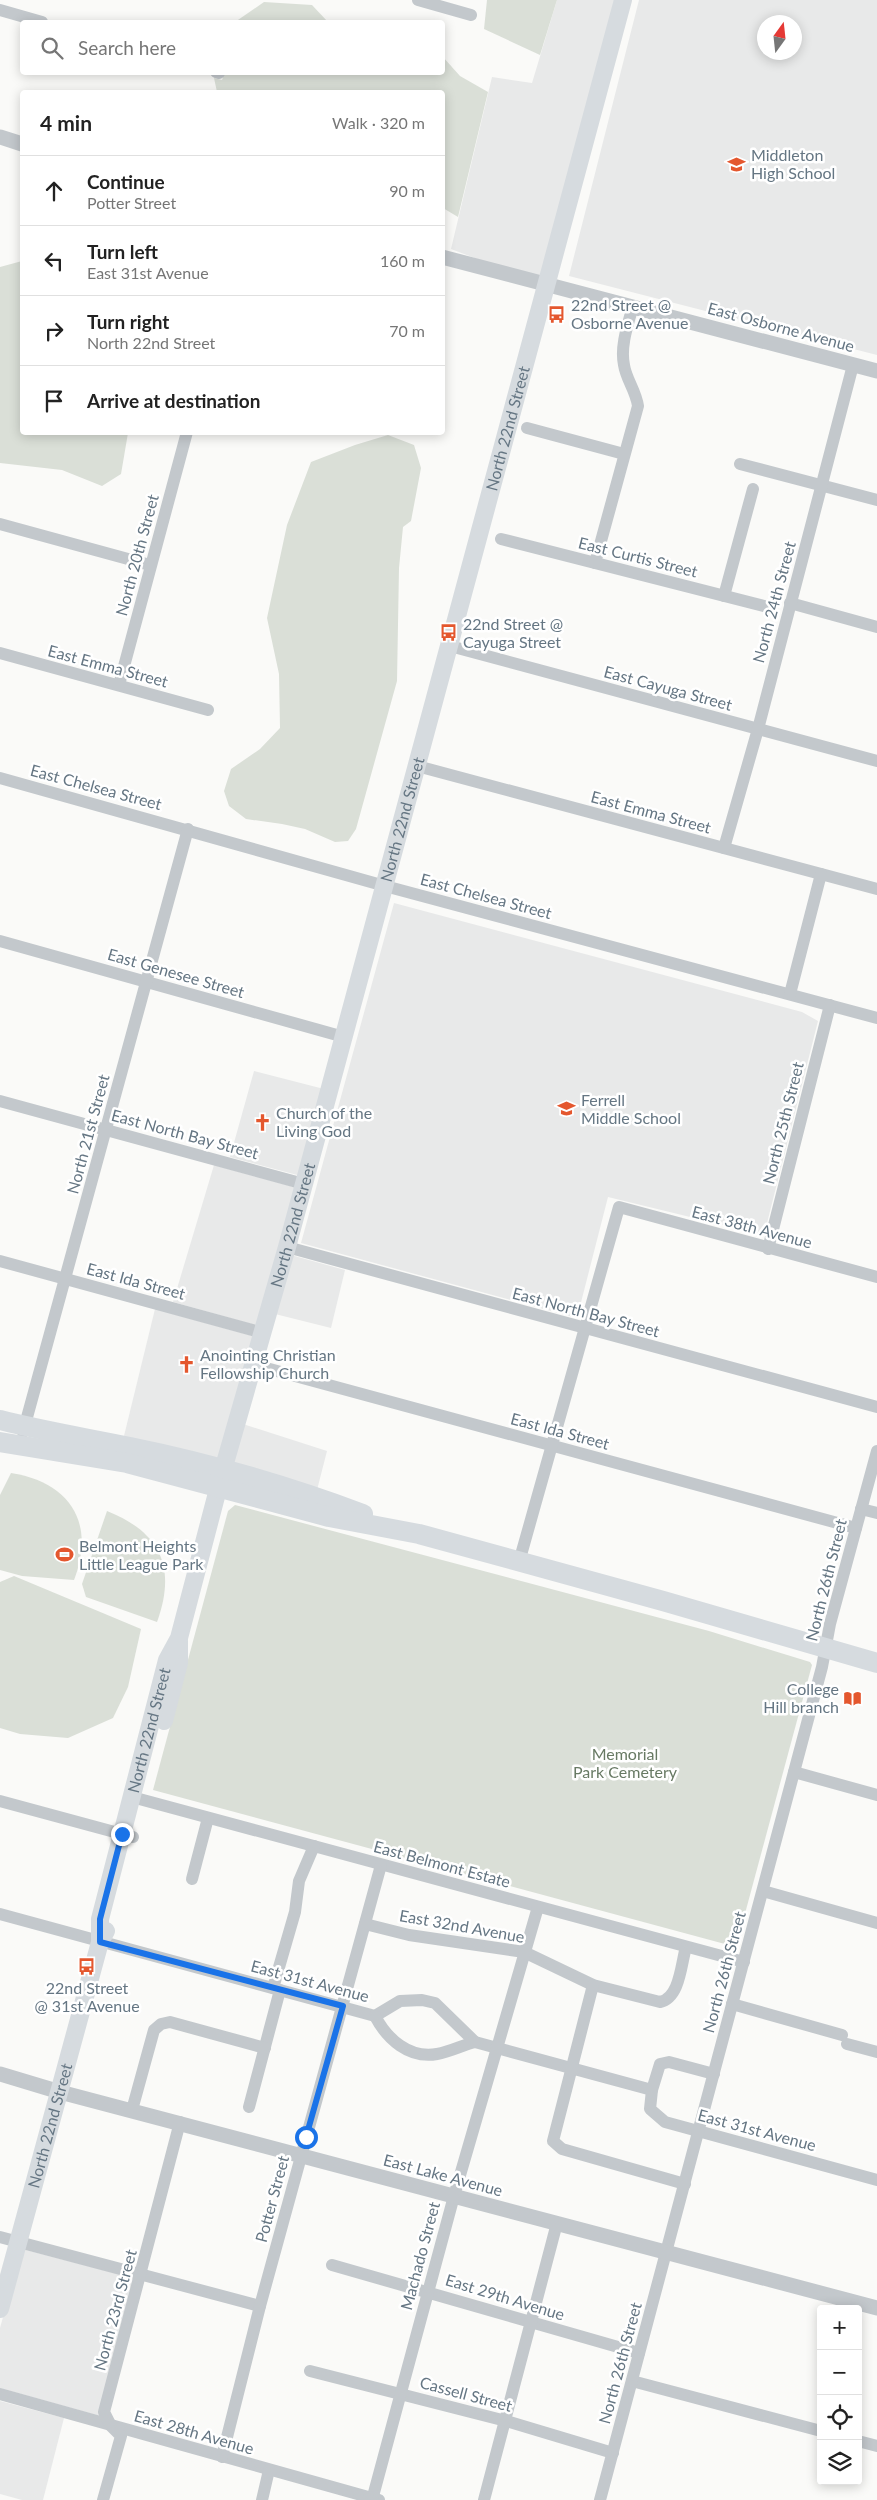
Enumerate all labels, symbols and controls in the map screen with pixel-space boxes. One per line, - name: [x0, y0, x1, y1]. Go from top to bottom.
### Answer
- north arrow: [757, 15, 802, 60]
- search box: [20, 20, 445, 75]
- icon: search: [38, 34, 66, 62]
- text: Search here: [78, 36, 176, 59]
- text: 4 min: [40, 110, 92, 135]
- text: Walk · 320 m: [332, 113, 425, 132]
- place label: Middleton High School: [751, 145, 835, 182]
- school or university icon: Middleton High School: [727, 154, 747, 174]
- text: Continue: [87, 170, 165, 193]
- icon: ahead: [40, 177, 68, 205]
- text: 90 m: [389, 181, 425, 200]
- text: Potter Street: [87, 193, 176, 212]
- text: Turn left: [87, 240, 158, 263]
- icon: left: [40, 247, 68, 275]
- text: 160 m: [380, 251, 425, 270]
- text: East 31st Avenue: [87, 263, 209, 282]
- place label: 22nd Street @ Osborne Avenue: [571, 295, 688, 332]
- street label: East Osborne Avenue: [706, 298, 857, 355]
- bus stop icon: 22nd Street @ Osborne Avenue: [547, 304, 567, 324]
- text: Turn right: [87, 310, 169, 333]
- icon: right: [40, 317, 68, 345]
- text: 70 m: [389, 321, 425, 340]
- text: North 22nd Street: [87, 333, 215, 352]
- street label: North 22nd Street: [481, 364, 533, 493]
- icon: arrive: [40, 387, 68, 415]
- text: Arrive at destination: [87, 389, 260, 412]
- street label: North 20th Street: [111, 492, 162, 618]
- street label: East Curtis Street: [577, 533, 700, 581]
- street label: North 24th Street: [748, 539, 799, 665]
- place label: 22nd Street @ Cayuga Street: [463, 614, 563, 651]
- bus stop icon: 22nd Street @ Cayuga Street: [439, 623, 459, 643]
- street label: East Emma Street: [46, 640, 170, 691]
- street label: East Cayuga Street: [602, 661, 735, 714]
- street label: North 22nd Street: [376, 755, 428, 884]
- street label: East Chelsea Street: [28, 760, 164, 813]
- street label: East Emma Street: [589, 786, 713, 837]
- street label: East Chelsea Street: [418, 869, 554, 922]
- street label: East Genesee Street: [106, 944, 247, 1001]
- street label: North 25th Street: [758, 1060, 807, 1186]
- street label: North 21st Street: [62, 1072, 113, 1196]
- place label: Ferrell Middle School: [581, 1090, 681, 1127]
- school or university icon: Ferrell Middle School: [557, 1099, 577, 1119]
- place label: Church of the Living God: [276, 1103, 372, 1140]
- street label: East North Bay Street: [109, 1105, 261, 1162]
- church icon: Church of the Living God: [252, 1112, 272, 1132]
- street label: North 22nd Street: [266, 1160, 318, 1289]
- street label: East 38th Avenue: [690, 1201, 814, 1252]
- street label: East Ida Street: [85, 1258, 188, 1303]
- street label: East North Bay Street: [510, 1283, 662, 1340]
- place label: Anointing Christian Fellowship Church: [200, 1345, 336, 1382]
- church icon: Anointing Christian Fellowship Church: [176, 1354, 196, 1374]
- street label: East Ida Street: [509, 1408, 612, 1453]
- street label: North 26th Street: [801, 1517, 850, 1643]
- place label: Belmont Heights Little League Park: [79, 1536, 204, 1573]
- sports icon: Belmont Heights Little League Park: [55, 1545, 75, 1565]
- street label: North 22nd Street: [123, 1665, 174, 1795]
- place label: College Hill branch: [763, 1679, 839, 1716]
- library icon: College Hill branch: [843, 1688, 863, 1708]
- park label: Memorial Park Cemetery: [573, 1744, 678, 1781]
- route end: [111, 1823, 134, 1846]
- street label: East Belmont Estate: [372, 1836, 513, 1891]
- street label: East 32nd Avenue: [398, 1905, 526, 1946]
- street label: North 26th Street: [698, 1909, 749, 2035]
- bus stop icon: 22nd Street @ 31st Avenue: [77, 1956, 97, 1976]
- street label: East 31st Avenue: [249, 1956, 371, 2005]
- place label: 22nd Street @ 31st Avenue: [34, 1978, 140, 2015]
- street label: North 22nd Street: [23, 2061, 76, 2190]
- street label: East 31st Avenue: [696, 2105, 818, 2154]
- route start: [295, 2126, 318, 2149]
- street label: East Lake Avenue: [381, 2149, 505, 2200]
- street label: Potter Street: [251, 2153, 292, 2244]
- street label: Machado Street: [396, 2199, 443, 2312]
- street label: North 23rd Street: [89, 2247, 140, 2373]
- street label: East 29th Avenue: [443, 2269, 567, 2324]
- street label: North 26th Street: [594, 2300, 645, 2426]
- map controls: [817, 2305, 862, 2485]
- button: +: [817, 2305, 862, 2350]
- button: −: [817, 2350, 862, 2395]
- street label: Cassell Street: [418, 2372, 515, 2415]
- button: locate: [817, 2395, 862, 2440]
- street label: East 28th Avenue: [132, 2405, 256, 2458]
- button: layers: [817, 2440, 862, 2485]

